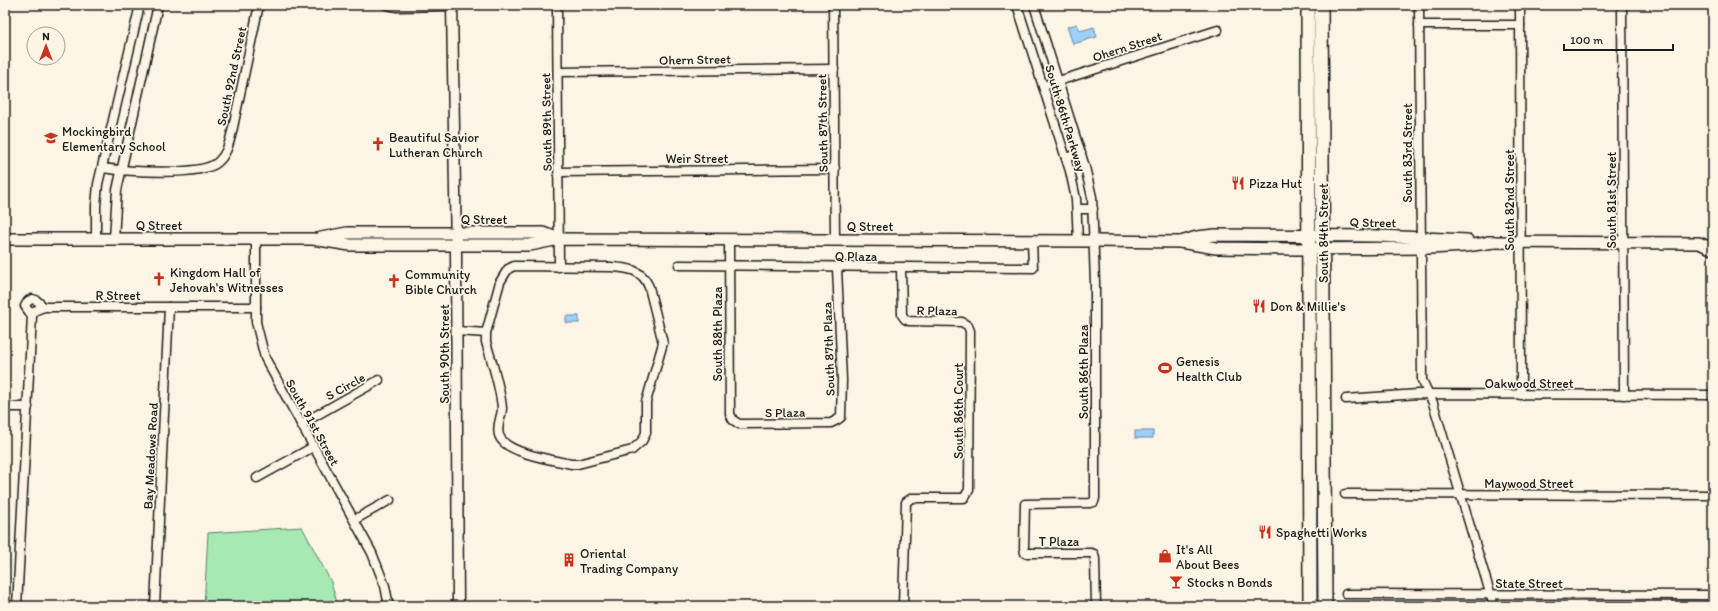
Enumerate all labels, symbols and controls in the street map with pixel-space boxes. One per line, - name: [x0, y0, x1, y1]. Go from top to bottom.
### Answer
- street label: South 92nd Street: [214, 25, 249, 127]
- north arrow: [26, 26, 66, 66]
- scale bar: [1564, 26, 1673, 52]
- street label: Ohern Street: [1091, 28, 1164, 65]
- text: N: [42, 30, 50, 43]
- text: 100 m: [1570, 33, 1603, 47]
- street label: Ohern Street: [659, 51, 731, 68]
- street label: South 86th Parkway: [1042, 63, 1089, 173]
- street label: South 89th Street: [538, 72, 555, 172]
- street label: South 87th Street: [814, 74, 831, 172]
- street label: South 83rd Street: [1400, 103, 1415, 203]
- place label: Mockingbird Elementary School: [62, 124, 166, 154]
- school or university icon: Mockingbird Elementary School: [43, 130, 59, 146]
- place label: Beautiful Savior Lutheran Church: [389, 130, 483, 160]
- church icon: Beautiful Savior Lutheran Church: [370, 136, 386, 152]
- street label: South 82nd Street: [1502, 149, 1517, 251]
- street label: Weir Street: [666, 151, 729, 166]
- street label: South 81st Street: [1604, 151, 1619, 248]
- restaurant icon: Pizza Hut: [1230, 175, 1246, 191]
- place label: Pizza Hut: [1249, 176, 1302, 191]
- street label: South 84th Street: [1316, 183, 1331, 283]
- street label: Q Street: [461, 212, 507, 227]
- street label: Q Street: [1350, 215, 1397, 230]
- street label: Q Street: [136, 218, 182, 233]
- street label: Q Street: [847, 219, 893, 234]
- street label: Q Plaza: [835, 249, 878, 264]
- place label: Kingdom Hall of Jehovah's Witnesses: [170, 265, 284, 295]
- place label: Community Bible Church: [405, 267, 477, 297]
- church icon: Kingdom Hall of Jehovah's Witnesses: [151, 271, 167, 287]
- church icon: Community Bible Church: [386, 273, 402, 289]
- street label: South 88th Plaza: [710, 286, 725, 381]
- street label: R Street: [95, 288, 141, 303]
- restaurant icon: Don & Millie's: [1251, 298, 1267, 314]
- place label: Don & Millie's: [1270, 299, 1346, 314]
- street label: South 87th Plaza: [819, 301, 838, 396]
- street label: R Plaza: [916, 303, 958, 318]
- street label: South 90th Street: [437, 304, 452, 404]
- street label: South 86th Plaza: [1076, 324, 1091, 419]
- place label: Genesis Health Club: [1176, 354, 1242, 384]
- sports icon: Genesis Health Club: [1157, 360, 1173, 376]
- street label: South 86th Court: [951, 363, 966, 459]
- street label: S Circle: [323, 369, 368, 403]
- street label: South 91st Street: [283, 376, 343, 468]
- street label: Oakwood Street: [1484, 376, 1574, 391]
- street label: Bay Meadows Road: [140, 402, 161, 510]
- street label: S Plaza: [765, 405, 806, 420]
- street label: Maywood Street: [1484, 476, 1574, 491]
- restaurant icon: Spaghetti Works: [1257, 524, 1273, 540]
- place label: Spaghetti Works: [1276, 525, 1367, 540]
- street label: T Plaza: [1039, 534, 1080, 549]
- place label: It's All About Bees: [1176, 542, 1239, 572]
- place label: Oriental Trading Company: [580, 546, 678, 576]
- shop icon: It's All About Bees: [1157, 548, 1173, 564]
- building icon: Oriental Trading Company: [561, 552, 577, 568]
- bar icon: Stocks n Bonds: [1168, 574, 1184, 590]
- place label: Stocks n Bonds: [1187, 575, 1273, 590]
- street label: State Street: [1495, 576, 1563, 591]

